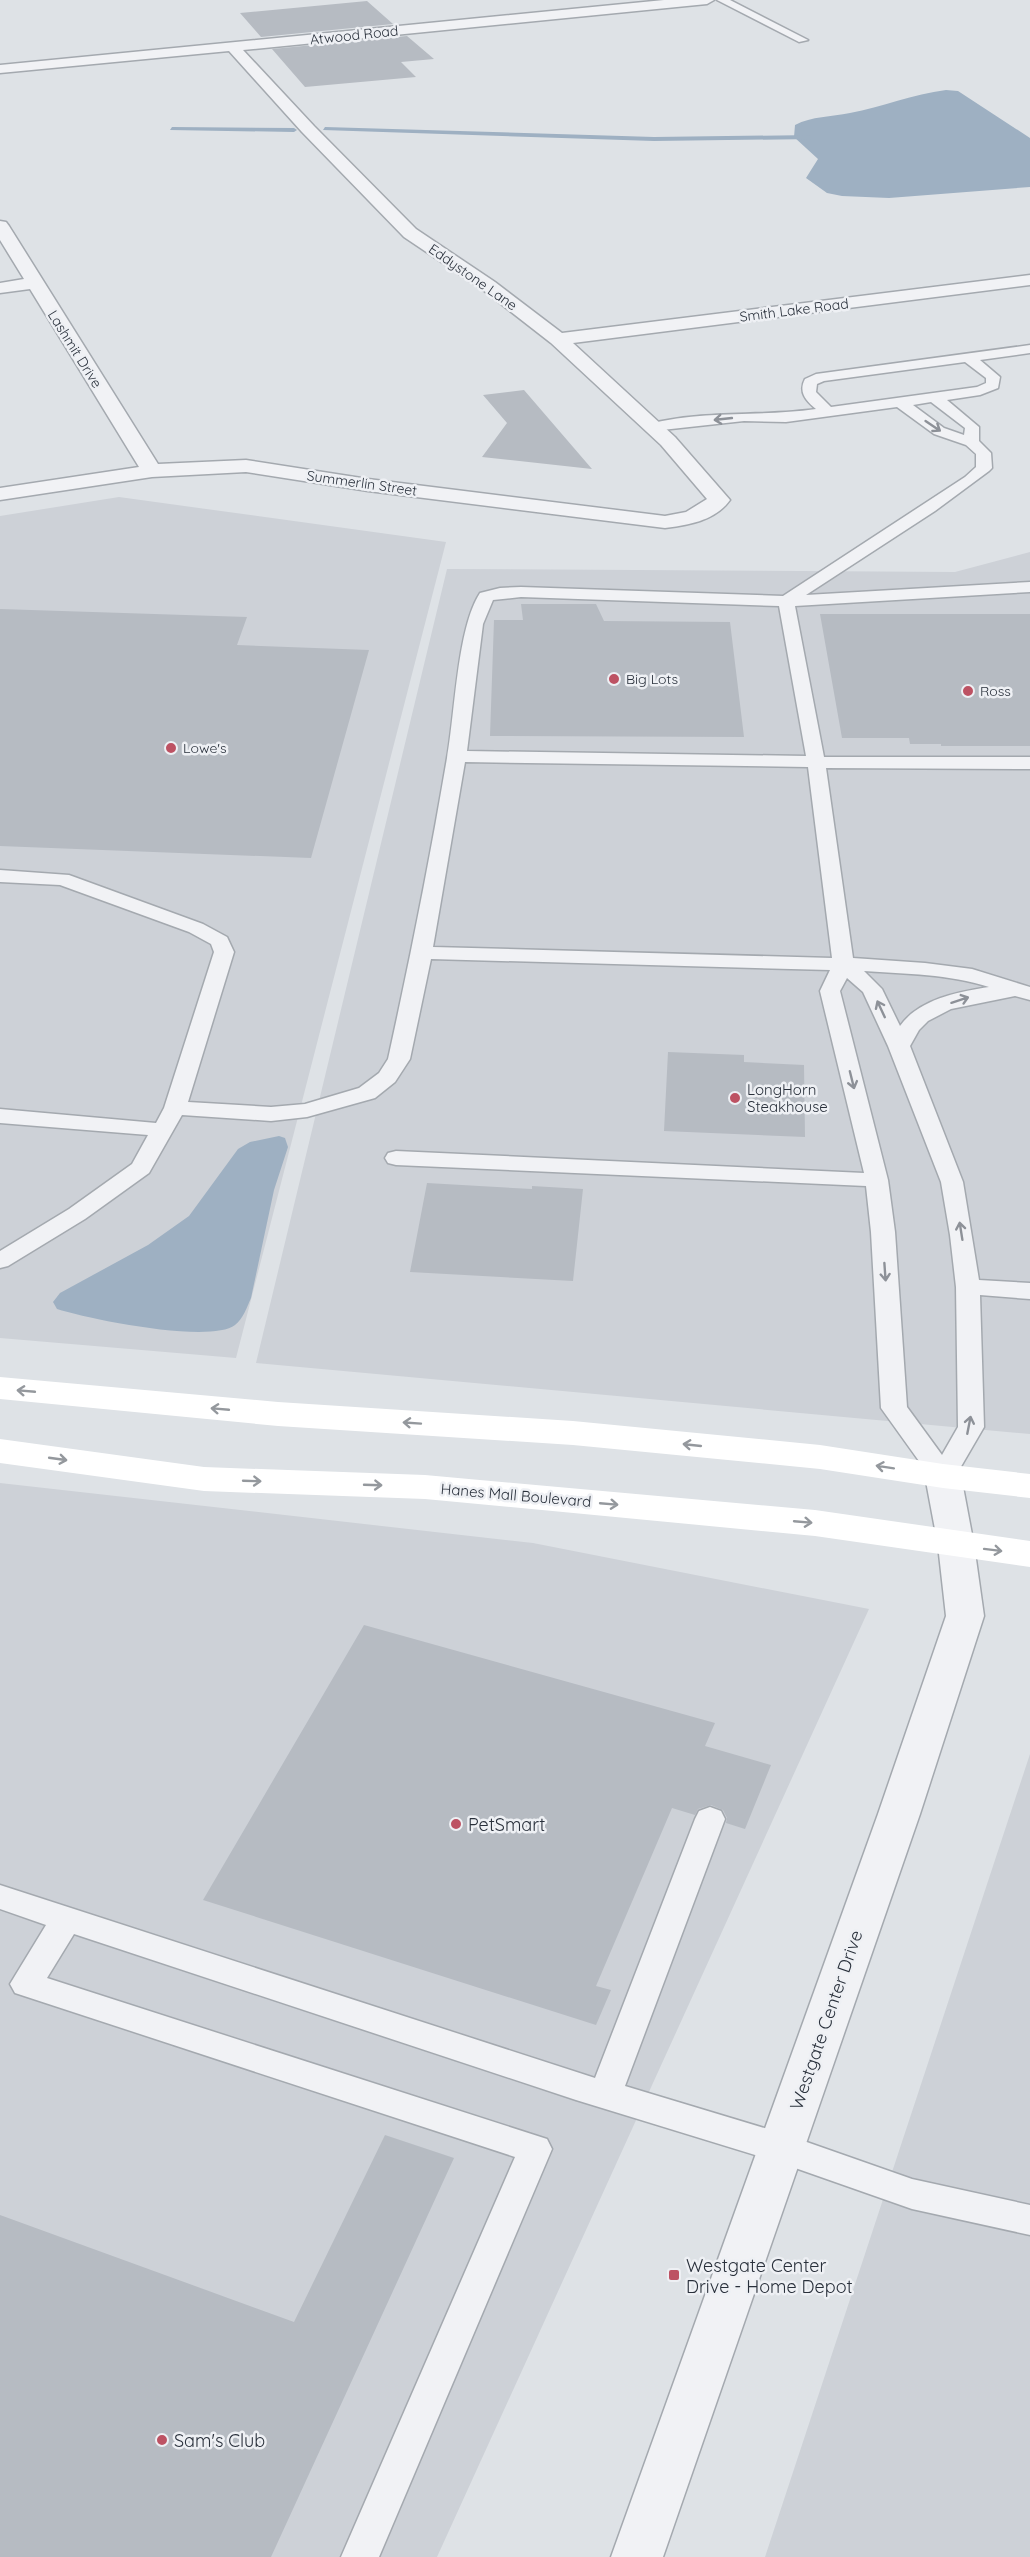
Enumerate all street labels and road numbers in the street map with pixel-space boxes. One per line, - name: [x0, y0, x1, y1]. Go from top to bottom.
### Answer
- street label: Atwood Road: [309, 21, 399, 49]
- street label: Eddystone Lane: [425, 240, 521, 314]
- street label: Smith Lake Road: [738, 294, 850, 326]
- street label: Lashmit Drive: [44, 307, 106, 391]
- street label: Summerlin Street: [306, 466, 418, 500]
- street label: Hanes Mall Boulevard: [440, 1479, 592, 1511]
- street label: Westgate Center Drive: [784, 1927, 868, 2113]

